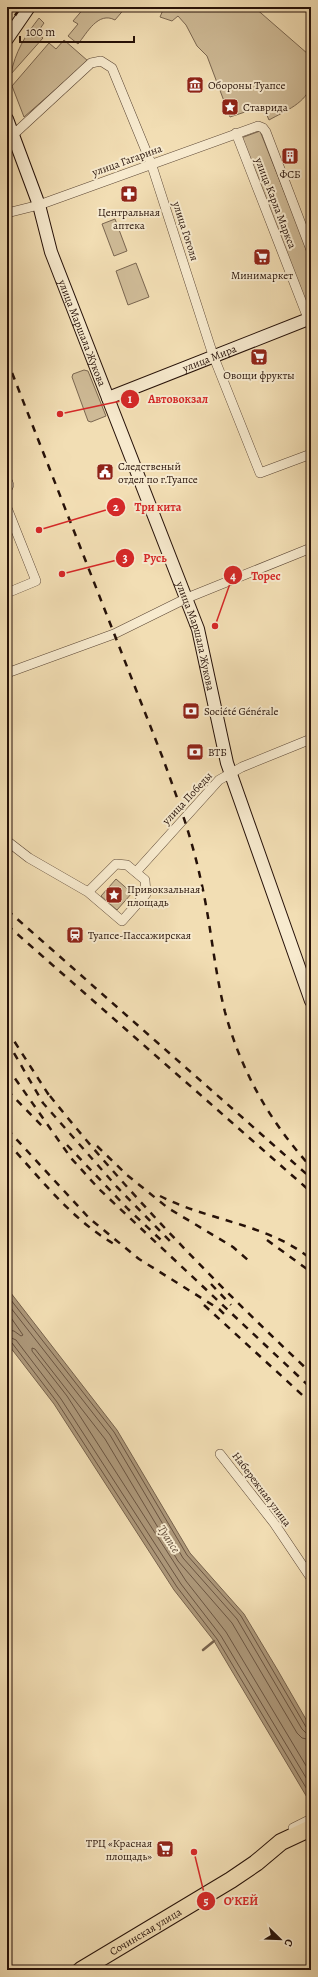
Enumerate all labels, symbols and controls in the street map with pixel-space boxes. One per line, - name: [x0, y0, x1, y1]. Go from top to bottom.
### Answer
- scale bar: [20, 18, 134, 44]
- text: 100 m: [26, 24, 55, 40]
- museum icon: Обороны Туапсе: [185, 75, 205, 95]
- place label: Обороны Туапсе: [208, 78, 285, 93]
- place icon: Ставрида: [220, 97, 240, 117]
- place label: Ставрида: [243, 100, 289, 115]
- street label: улица Гагарина: [89, 141, 165, 180]
- building icon: ФСБ: [280, 146, 300, 166]
- street label: улица Карла Маркса: [251, 155, 300, 252]
- place label: ФСБ: [279, 167, 301, 182]
- pharmacy icon: Центральная аптека: [119, 184, 139, 204]
- street label: улица Гоголя: [169, 199, 202, 263]
- place label: Центральная аптека: [98, 205, 160, 233]
- supermarket icon: Минимаркет: [252, 247, 272, 267]
- place label: Минимаркет: [231, 268, 293, 283]
- street label: улица Маршала Жукова: [54, 277, 110, 389]
- street label: улица Мира: [179, 341, 240, 376]
- supermarket icon: Овощи фрукты: [249, 347, 269, 367]
- place label: Овощи фрукты: [223, 368, 295, 383]
- callout: Автовокзал: [120, 387, 216, 411]
- text: 1: [128, 391, 133, 407]
- text: Автовокзал: [147, 391, 208, 407]
- place label: Следственый отдел по г.Туапсе: [118, 459, 198, 487]
- public building icon: Следственый отдел по г.Туапсе: [95, 462, 115, 482]
- callout: Три кита: [106, 495, 189, 519]
- text: 2: [113, 499, 119, 515]
- text: Три кита: [134, 499, 182, 515]
- callout: Русь: [115, 546, 175, 570]
- text: 3: [122, 550, 128, 566]
- text: Русь: [143, 550, 167, 566]
- callout: Торес: [223, 563, 288, 587]
- text: 4: [230, 568, 236, 584]
- text: Торес: [251, 568, 281, 584]
- street label: улица Маршала Жукова: [172, 578, 218, 693]
- bank icon: Société Générale: [181, 701, 201, 721]
- place label: Société Générale: [204, 704, 278, 719]
- bank icon: ВТБ: [185, 742, 205, 762]
- place label: ВТБ: [208, 745, 227, 760]
- street label: улица Победы: [158, 769, 216, 829]
- place label: Привокзальная площадь: [127, 882, 200, 910]
- place icon: Привокзальная площадь: [104, 885, 124, 905]
- station icon: Туапсе-Пассажирская: [65, 925, 85, 945]
- place label: Туапсе-Пассажирская: [88, 928, 191, 943]
- street label: Набережная улица: [229, 1449, 295, 1530]
- water label: Туапсе: [154, 1522, 184, 1557]
- place label: ТРЦ «Красная площадь»: [86, 1836, 152, 1864]
- supermarket icon: ТРЦ «Красная площадь»: [155, 1839, 175, 1859]
- callout: О’КЕЙ: [196, 1889, 267, 1913]
- text: 5: [203, 1893, 209, 1909]
- text: О’КЕЙ: [224, 1893, 258, 1909]
- street label: Сочинская улица: [107, 1904, 185, 1959]
- north arrow: [260, 1919, 300, 1959]
- text: С: [280, 1937, 297, 1949]

